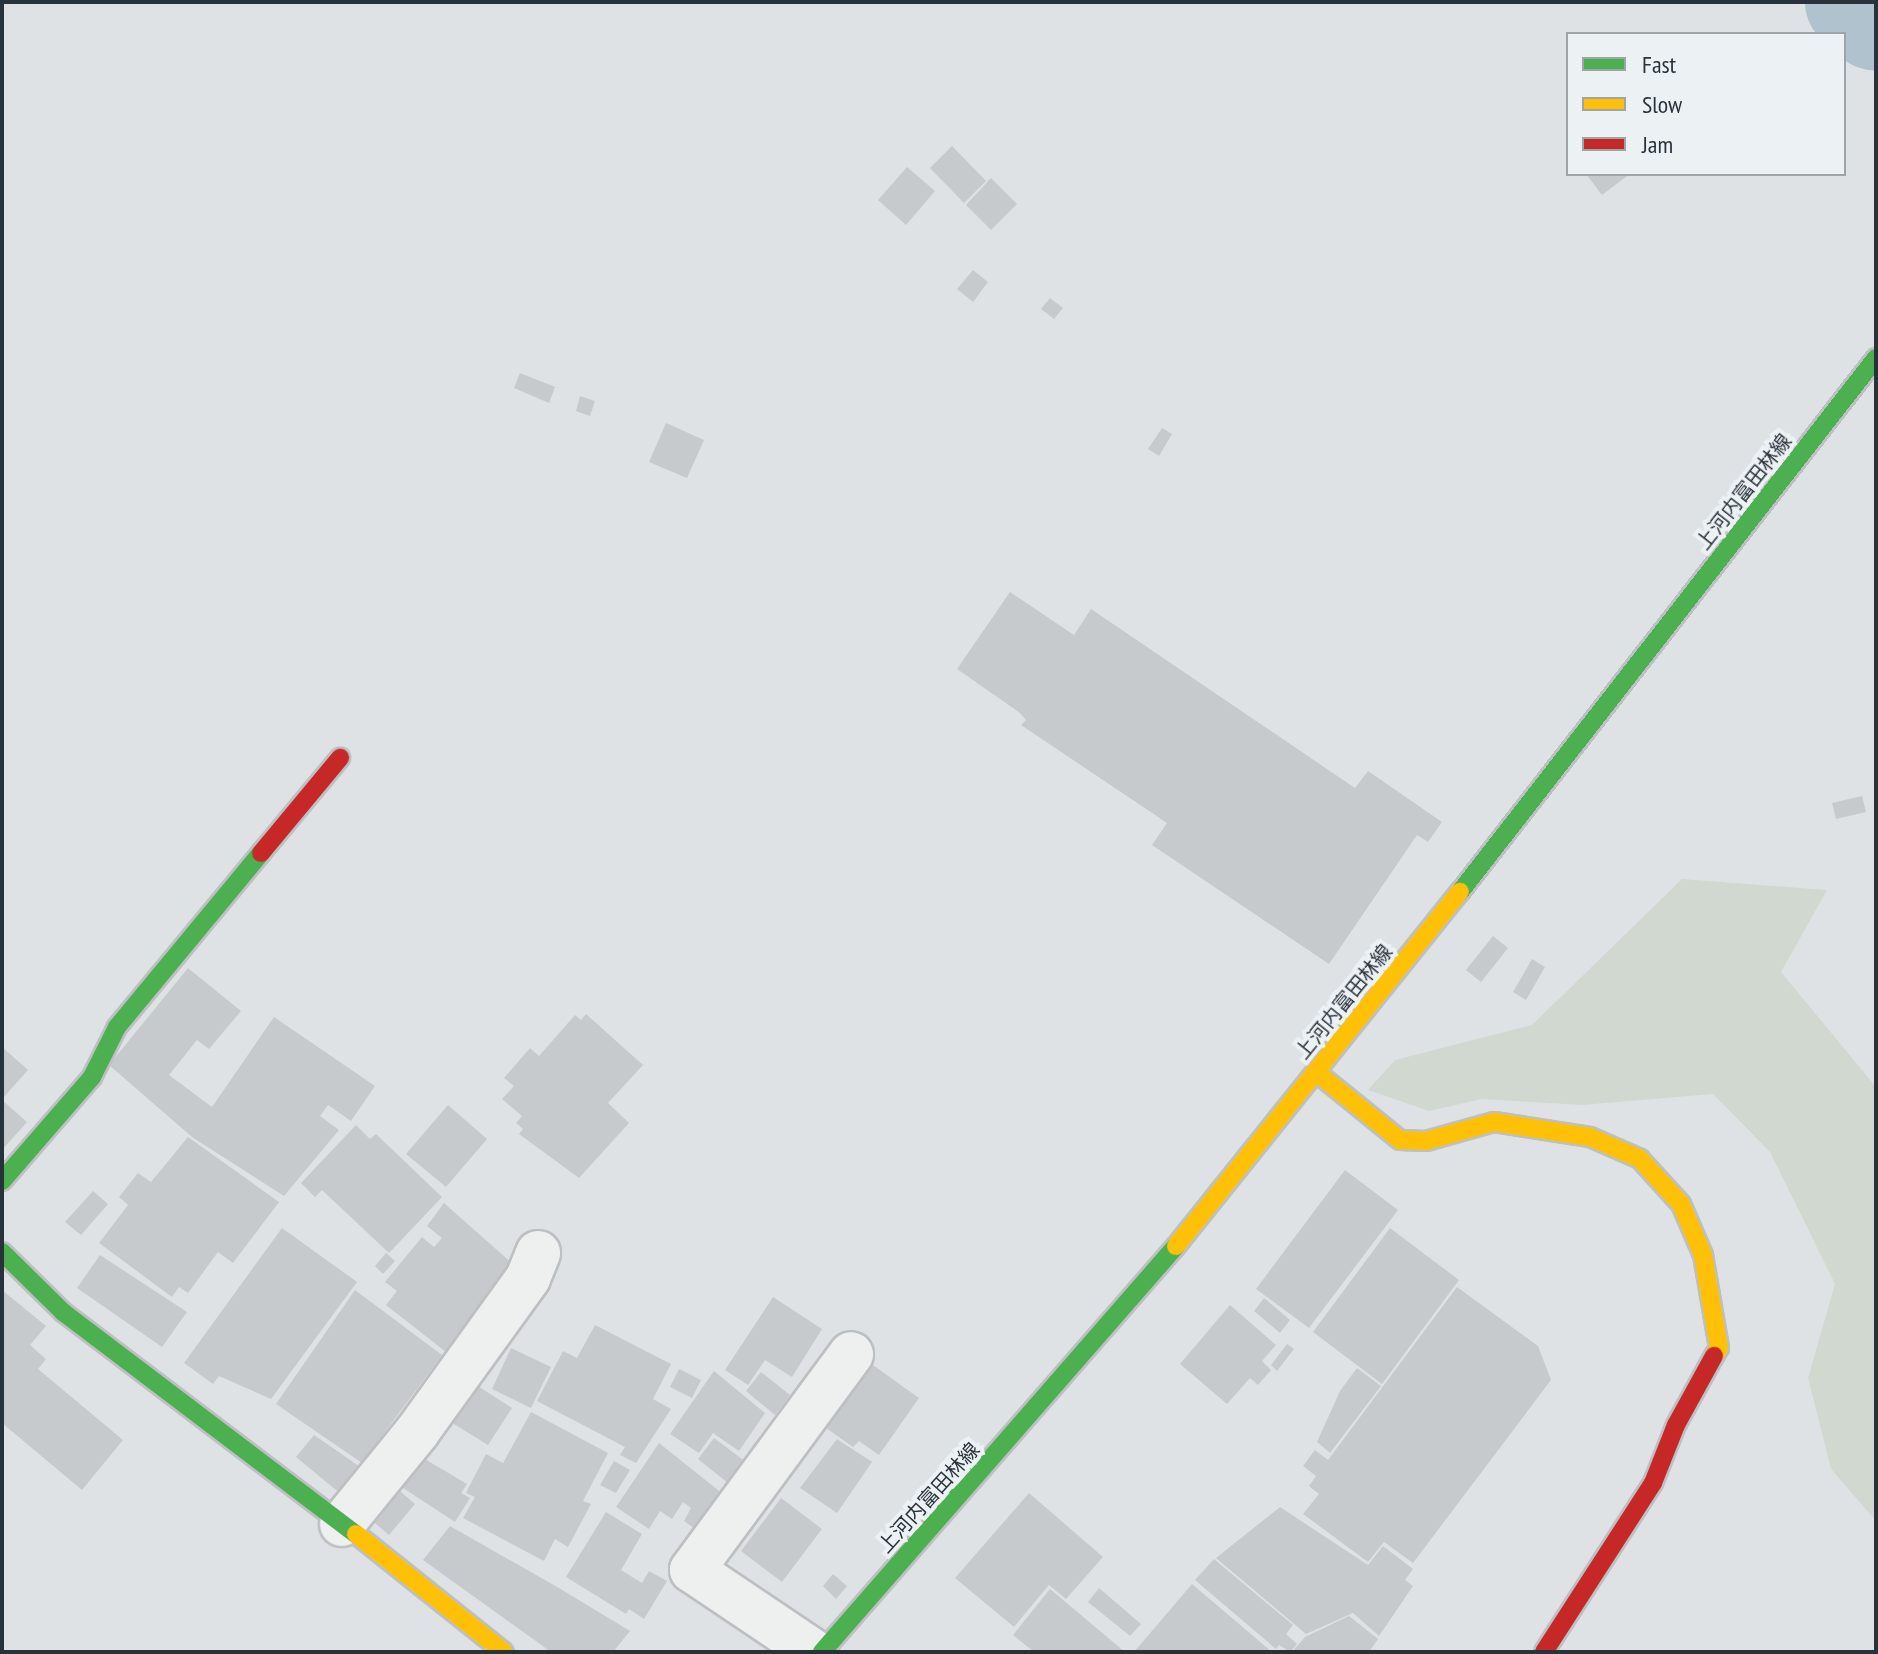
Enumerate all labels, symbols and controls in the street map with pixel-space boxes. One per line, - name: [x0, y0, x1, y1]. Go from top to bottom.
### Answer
- legend: [1566, 32, 1846, 176]
- text: Fast: [1642, 49, 1676, 80]
- text: Slow: [1642, 89, 1682, 120]
- text: Jam: [1642, 129, 1673, 160]
- street label: 上河内富田林線: [1691, 429, 1797, 555]
- street label: 上河内富田林線: [1291, 940, 1397, 1064]
- street label: 上河内富田林線: [873, 1438, 985, 1558]

